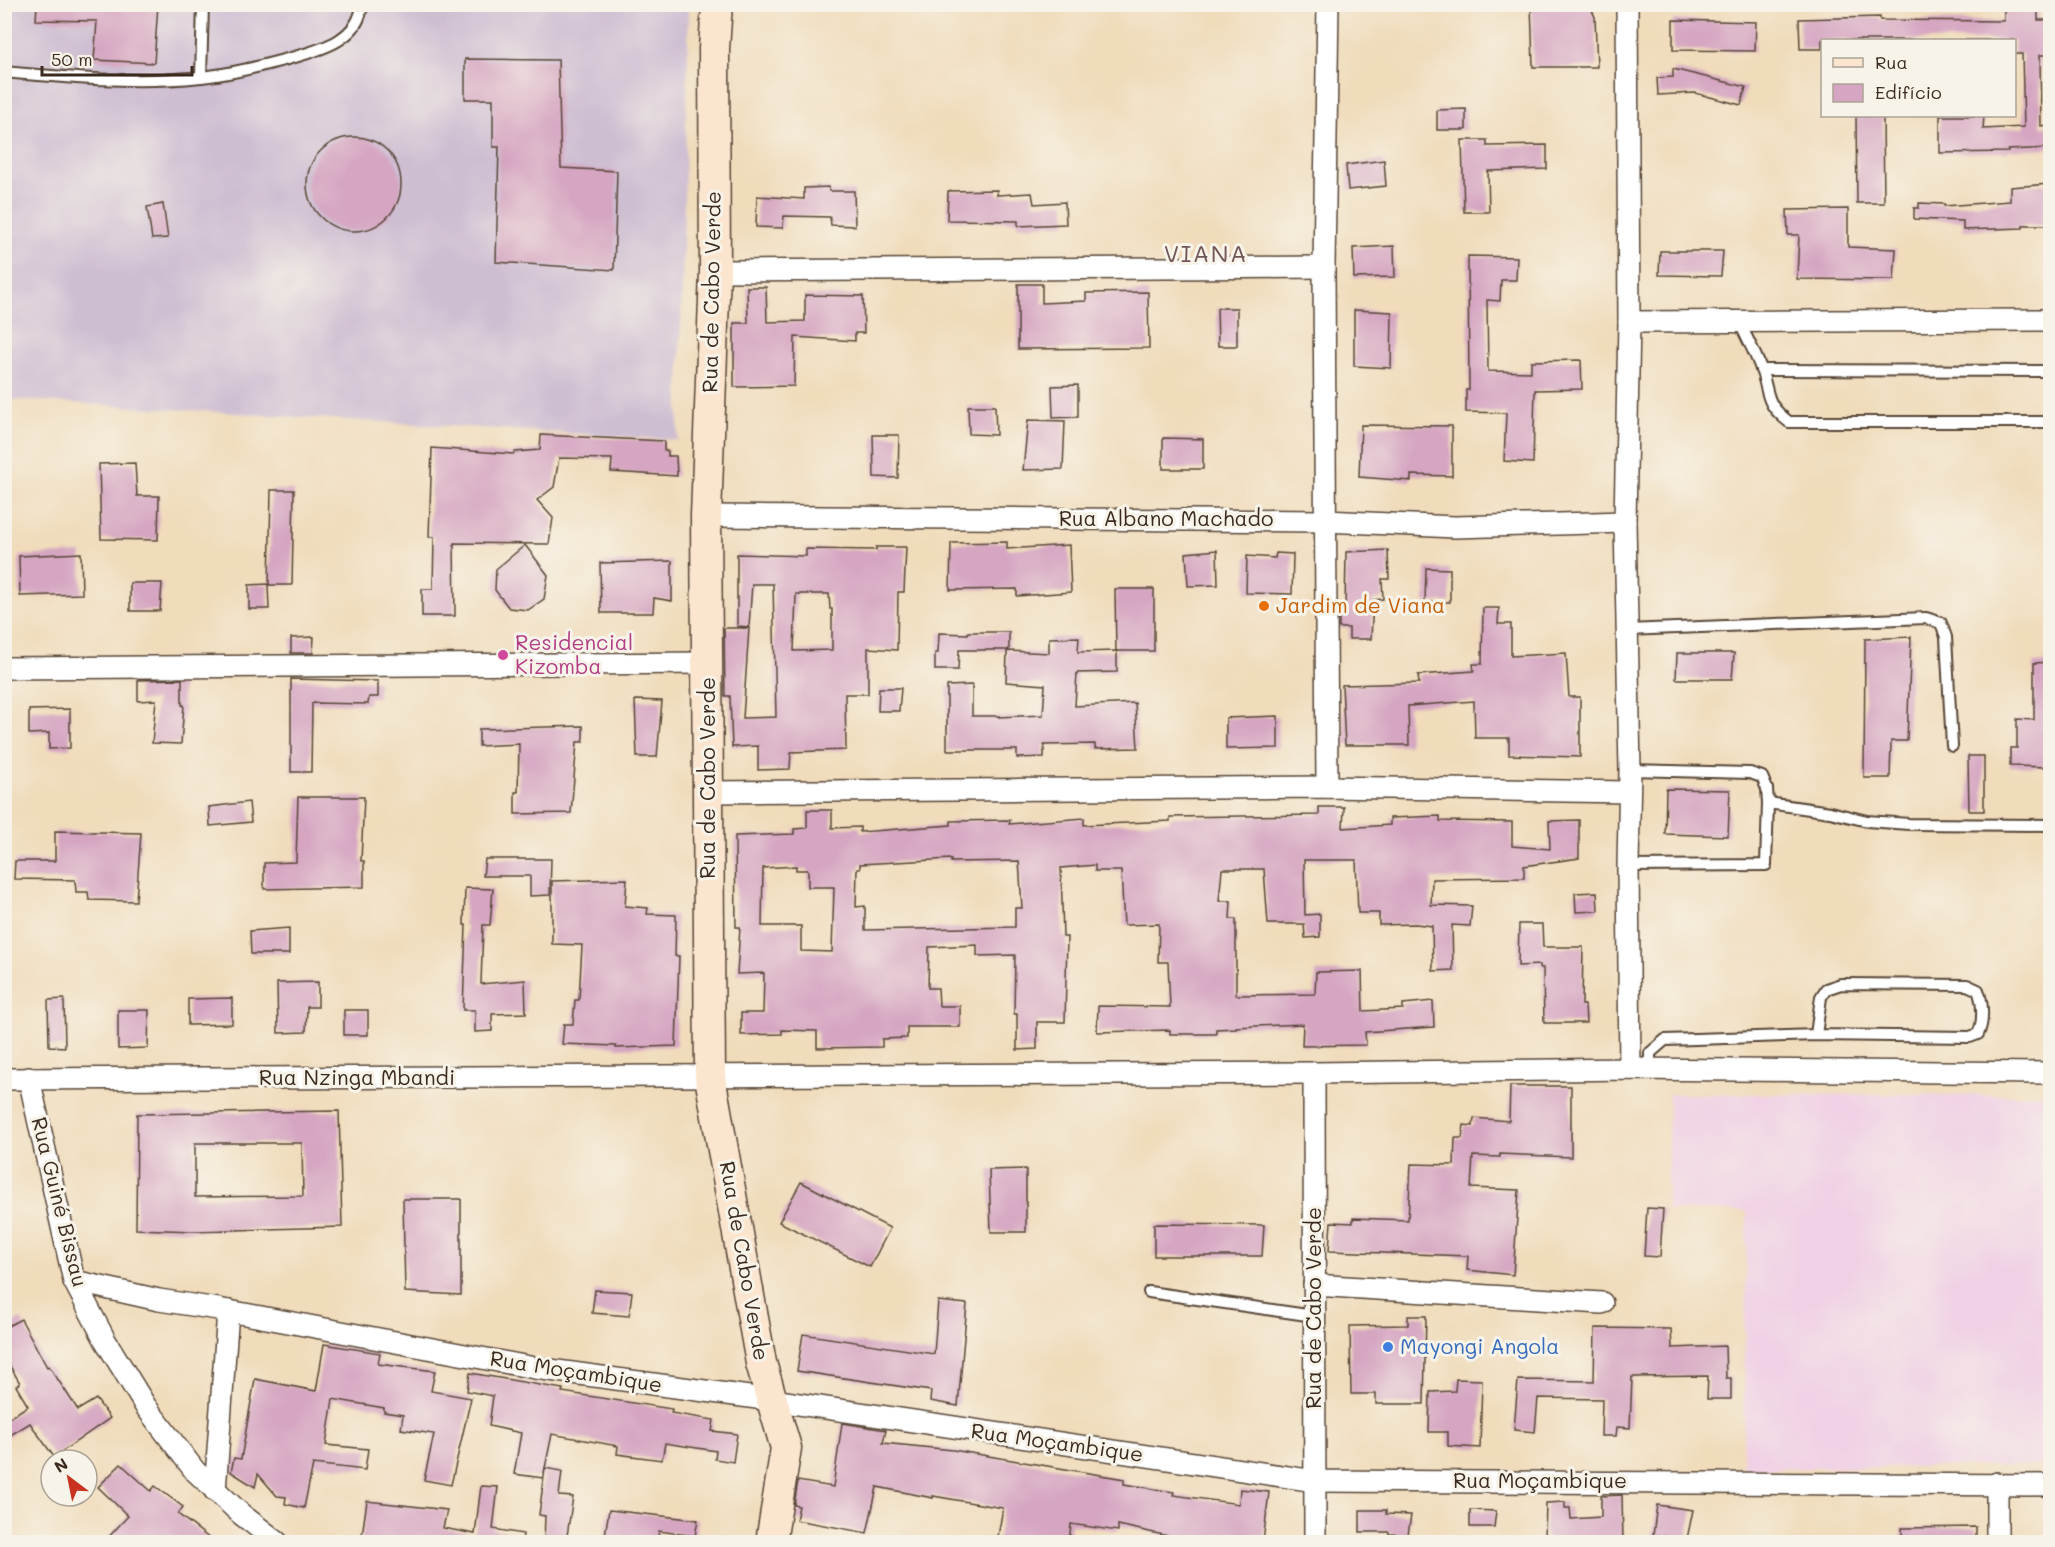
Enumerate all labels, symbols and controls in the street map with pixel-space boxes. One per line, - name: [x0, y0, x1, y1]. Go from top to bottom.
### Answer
- scale bar: [42, 39, 192, 77]
- legend: [1821, 39, 2016, 117]
- text: 50 m: [51, 47, 93, 71]
- text: Rua: [1875, 50, 1908, 74]
- text: Edifício: [1875, 80, 1942, 104]
- street label: Rua de Cabo Verde: [695, 191, 726, 393]
- district label: VIANA: [1164, 237, 1248, 268]
- street label: Rua Albano Machado: [1059, 504, 1273, 531]
- place label: Jardim de Viana: [1276, 591, 1445, 618]
- marker: Jardim de Viana: [1257, 599, 1271, 613]
- place label: Residencial Kizomba: [515, 628, 633, 679]
- marker: Residencial Kizomba: [496, 648, 510, 662]
- street label: Rua de Cabo Verde: [693, 677, 720, 879]
- street label: Rua Nzinga Mbandi: [259, 1063, 455, 1090]
- street label: Rua Guiné Bissau: [26, 1114, 95, 1289]
- street label: Rua de Cabo Verde: [715, 1159, 776, 1362]
- street label: Rua de Cabo Verde: [1299, 1207, 1326, 1409]
- place label: Mayongi Angola: [1400, 1332, 1559, 1359]
- marker: Mayongi Angola: [1381, 1340, 1395, 1354]
- street label: Rua Moçambique: [488, 1344, 664, 1397]
- street label: Rua Moçambique: [969, 1416, 1145, 1467]
- north arrow: [39, 1448, 99, 1508]
- text: N: [50, 1453, 72, 1477]
- street label: Rua Moçambique: [1453, 1466, 1627, 1493]

